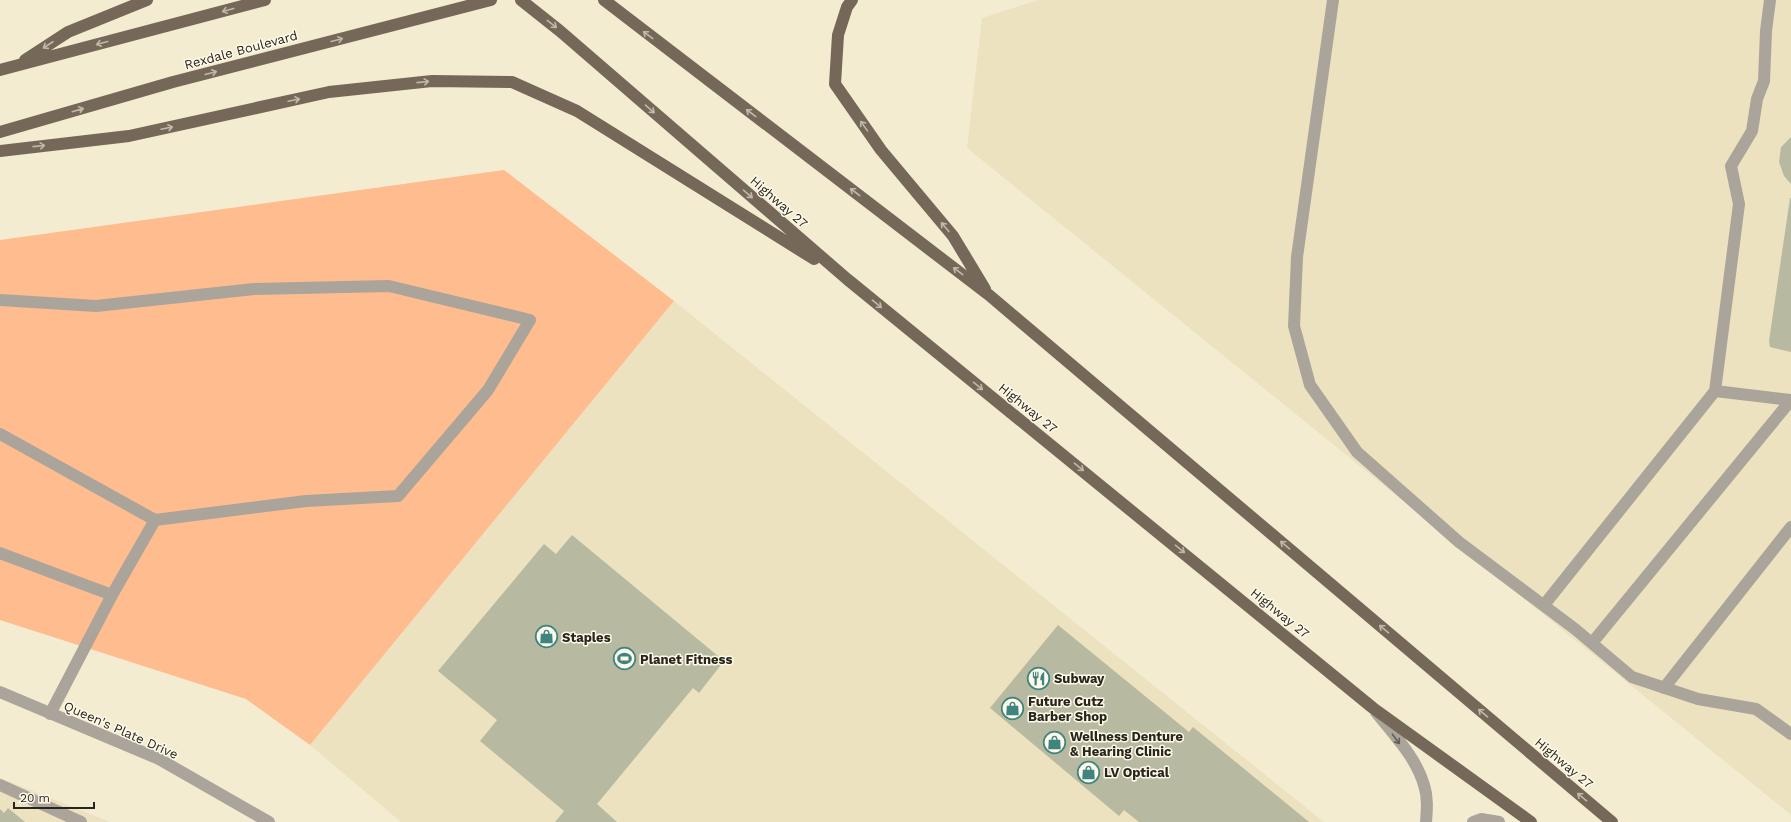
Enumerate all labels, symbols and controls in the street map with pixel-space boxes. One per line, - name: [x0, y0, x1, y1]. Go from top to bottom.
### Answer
- one-way arrow: [221, 7, 234, 14]
- one-way arrow: [546, 20, 557, 28]
- street label: Rexdale Boulevard: [183, 28, 299, 72]
- one-way arrow: [643, 30, 654, 39]
- one-way arrow: [330, 36, 343, 43]
- one-way arrow: [96, 40, 109, 48]
- one-way arrow: [43, 41, 54, 49]
- one-way arrow: [204, 68, 217, 76]
- one-way arrow: [416, 78, 429, 86]
- one-way arrow: [287, 95, 300, 103]
- one-way arrow: [645, 104, 655, 113]
- one-way arrow: [71, 106, 84, 113]
- one-way arrow: [746, 109, 757, 118]
- one-way arrow: [860, 120, 868, 131]
- one-way arrow: [160, 123, 173, 131]
- one-way arrow: [32, 143, 45, 150]
- street label: Highway 27: [747, 173, 811, 231]
- one-way arrow: [849, 188, 860, 197]
- one-way arrow: [743, 190, 754, 199]
- one-way arrow: [941, 221, 950, 232]
- one-way arrow: [953, 267, 964, 275]
- one-way arrow: [871, 299, 882, 308]
- street label: Highway 27: [996, 380, 1060, 436]
- one-way arrow: [972, 381, 983, 390]
- one-way arrow: [1073, 463, 1084, 472]
- one-way arrow: [1279, 540, 1290, 549]
- one-way arrow: [1174, 545, 1185, 554]
- street label: Highway 27: [1248, 585, 1312, 641]
- shop icon: Staples: [534, 624, 560, 650]
- one-way arrow: [1379, 624, 1389, 633]
- place label: Staples: [562, 630, 611, 645]
- sports icon: Planet Fitness: [612, 646, 638, 672]
- place label: Planet Fitness: [640, 652, 732, 667]
- restaurant icon: Subway: [1025, 665, 1051, 691]
- place label: Subway: [1054, 671, 1105, 686]
- place label: Future Cutz Barber Shop: [1028, 694, 1107, 724]
- shop icon: Future Cutz Barber Shop: [999, 695, 1025, 721]
- street label: Queen's Plate Drive: [62, 698, 180, 762]
- one-way arrow: [1478, 708, 1488, 717]
- place label: Wellness Denture & Hearing Clinic: [1070, 729, 1184, 759]
- shop icon: Wellness Denture & Hearing Clinic: [1042, 730, 1068, 756]
- one-way arrow: [1392, 733, 1401, 744]
- street label: Highway 27: [1532, 734, 1596, 792]
- shop icon: LV Optical: [1076, 759, 1102, 785]
- place label: LV Optical: [1104, 765, 1170, 780]
- scale bar: [14, 784, 94, 810]
- text: 20 m: [20, 791, 50, 805]
- one-way arrow: [1577, 792, 1588, 801]

